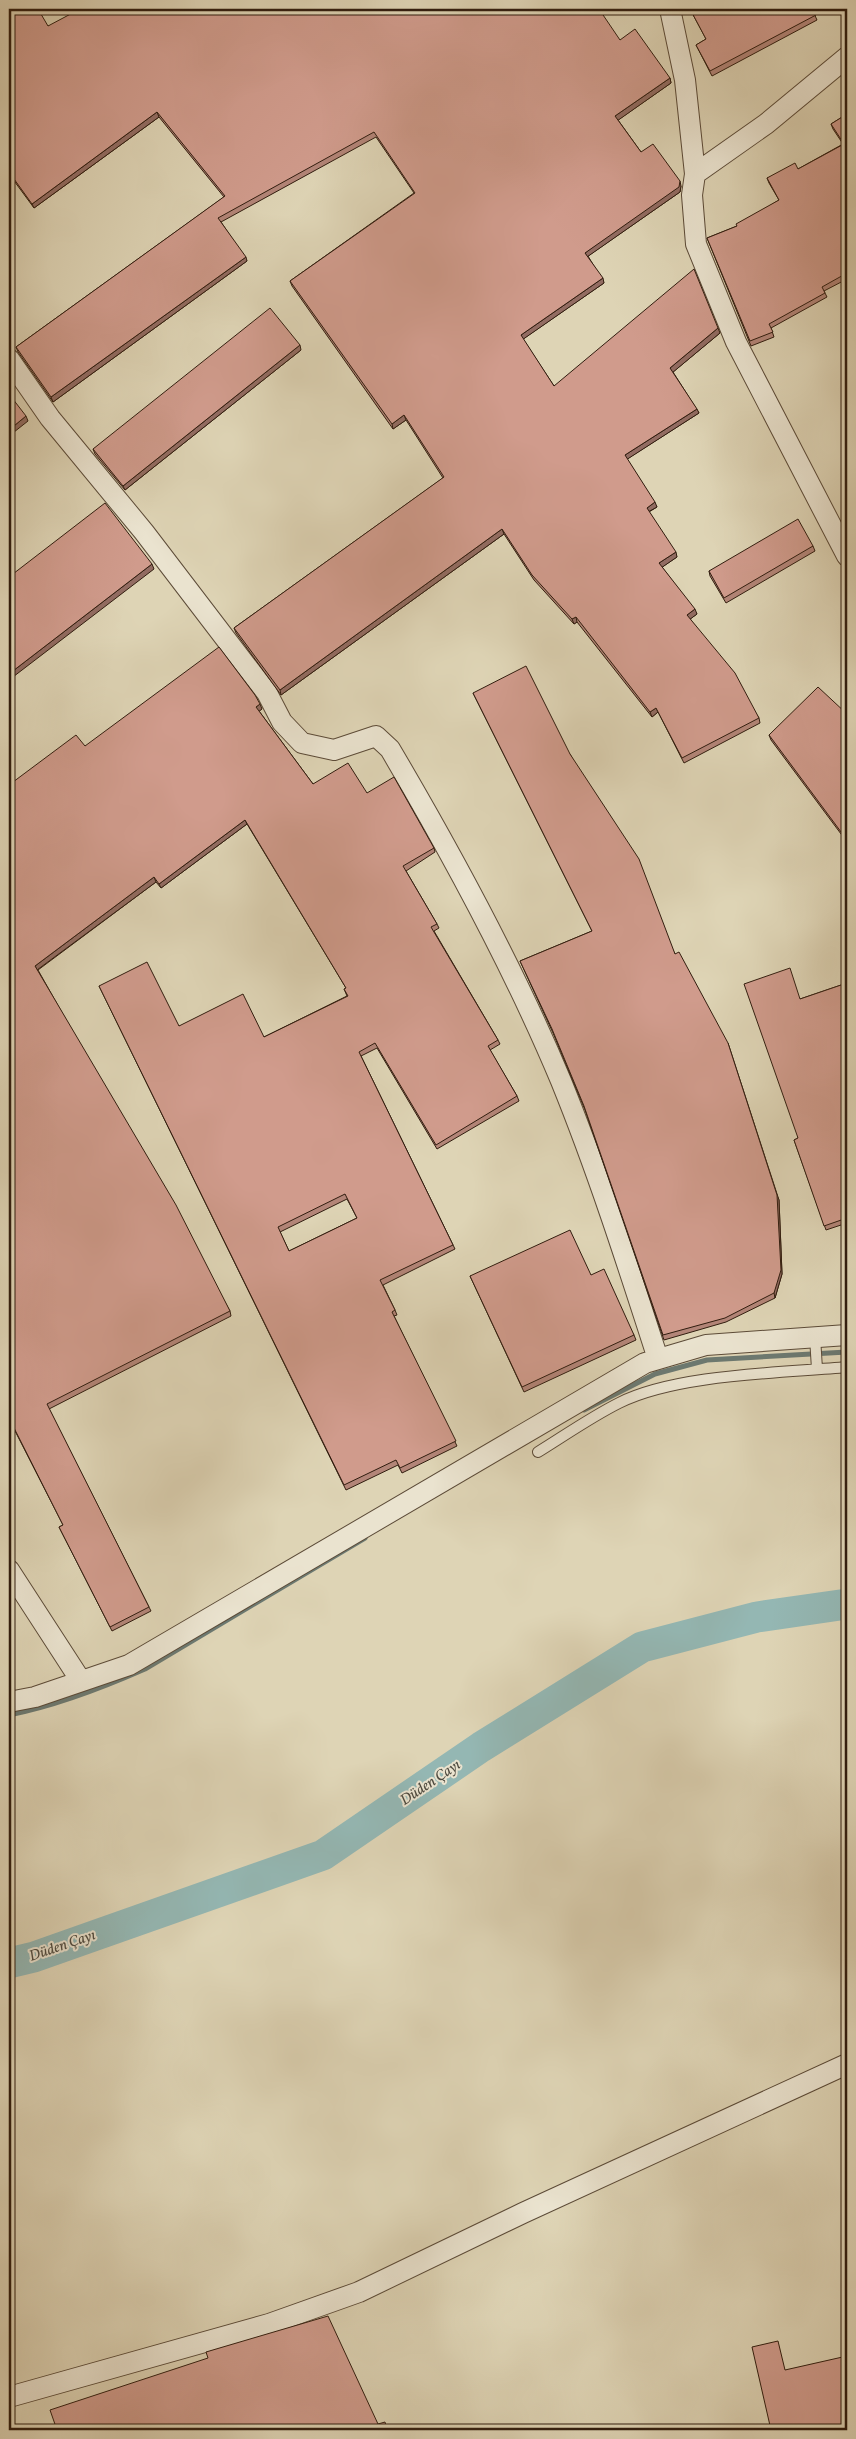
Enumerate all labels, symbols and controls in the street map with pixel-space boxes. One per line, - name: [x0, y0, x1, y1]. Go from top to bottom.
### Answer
- water label: Düden Çayı: [396, 1755, 466, 1811]
- water label: Düden Çayı: [26, 1925, 99, 1968]

